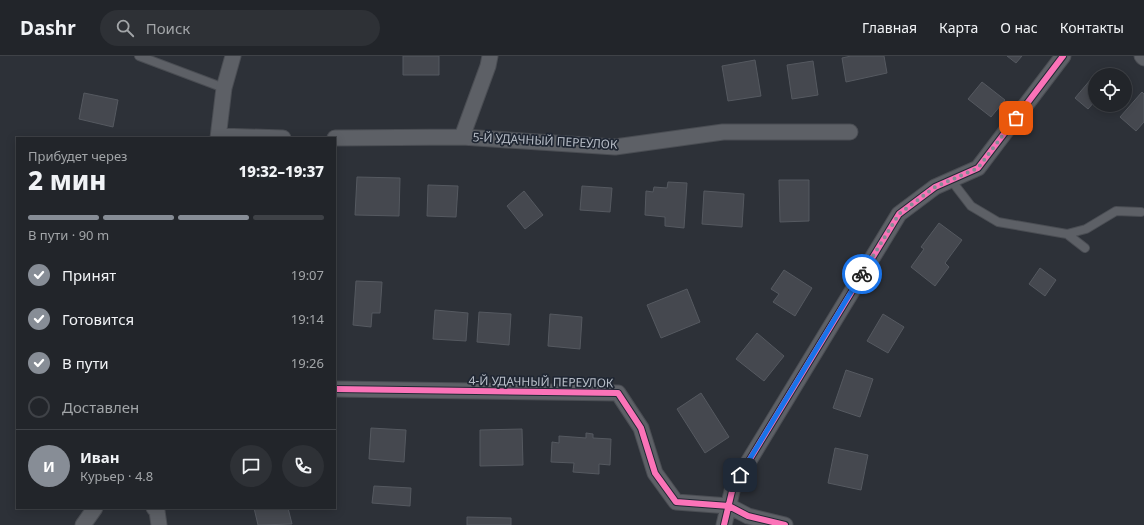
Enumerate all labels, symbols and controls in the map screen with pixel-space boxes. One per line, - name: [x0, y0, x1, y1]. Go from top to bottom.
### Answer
- search box: [100, 10, 380, 46]
- text: Dashr: [20, 15, 76, 41]
- icon: search: [114, 17, 136, 39]
- text: Поиск: [146, 18, 190, 38]
- text: Главная: [862, 18, 917, 37]
- text: Карта: [939, 18, 978, 37]
- text: О нас: [1000, 18, 1038, 37]
- text: Контакты: [1060, 18, 1124, 37]
- map controls: [1088, 68, 1132, 112]
- button: locate: [1088, 68, 1132, 112]
- pin: [999, 101, 1033, 135]
- icon: bag: [1005, 107, 1027, 129]
- street label: 5-Й УДАЧНЫЙ ПЕРЕУЛОК: [472, 128, 618, 153]
- text: Прибудет через: [28, 147, 127, 165]
- text: 19:32–19:37: [239, 161, 324, 181]
- text: 2 мин: [28, 162, 106, 198]
- text: В пути · 90 m: [28, 226, 109, 244]
- courier: [842, 254, 882, 294]
- icon: bike: [851, 263, 873, 285]
- icon: check: [28, 264, 50, 286]
- text: Принят: [62, 265, 116, 285]
- text: 19:07: [291, 266, 324, 284]
- icon: check: [28, 308, 50, 330]
- text: Готовится: [62, 309, 134, 329]
- text: 19:14: [291, 310, 324, 328]
- icon: check: [28, 352, 50, 374]
- text: В пути: [62, 353, 109, 373]
- text: 19:26: [291, 354, 324, 372]
- street label: 4-Й УДАЧНЫЙ ПЕРЕУЛОК: [468, 372, 614, 391]
- text: Доставлен: [62, 397, 139, 417]
- button: chat: [230, 445, 272, 487]
- button: phone: [282, 445, 324, 487]
- text: Иван: [80, 447, 120, 467]
- text: И: [43, 456, 55, 476]
- pin: [723, 458, 757, 492]
- icon: home: [729, 464, 751, 486]
- text: Курьер · 4.8: [80, 467, 153, 485]

